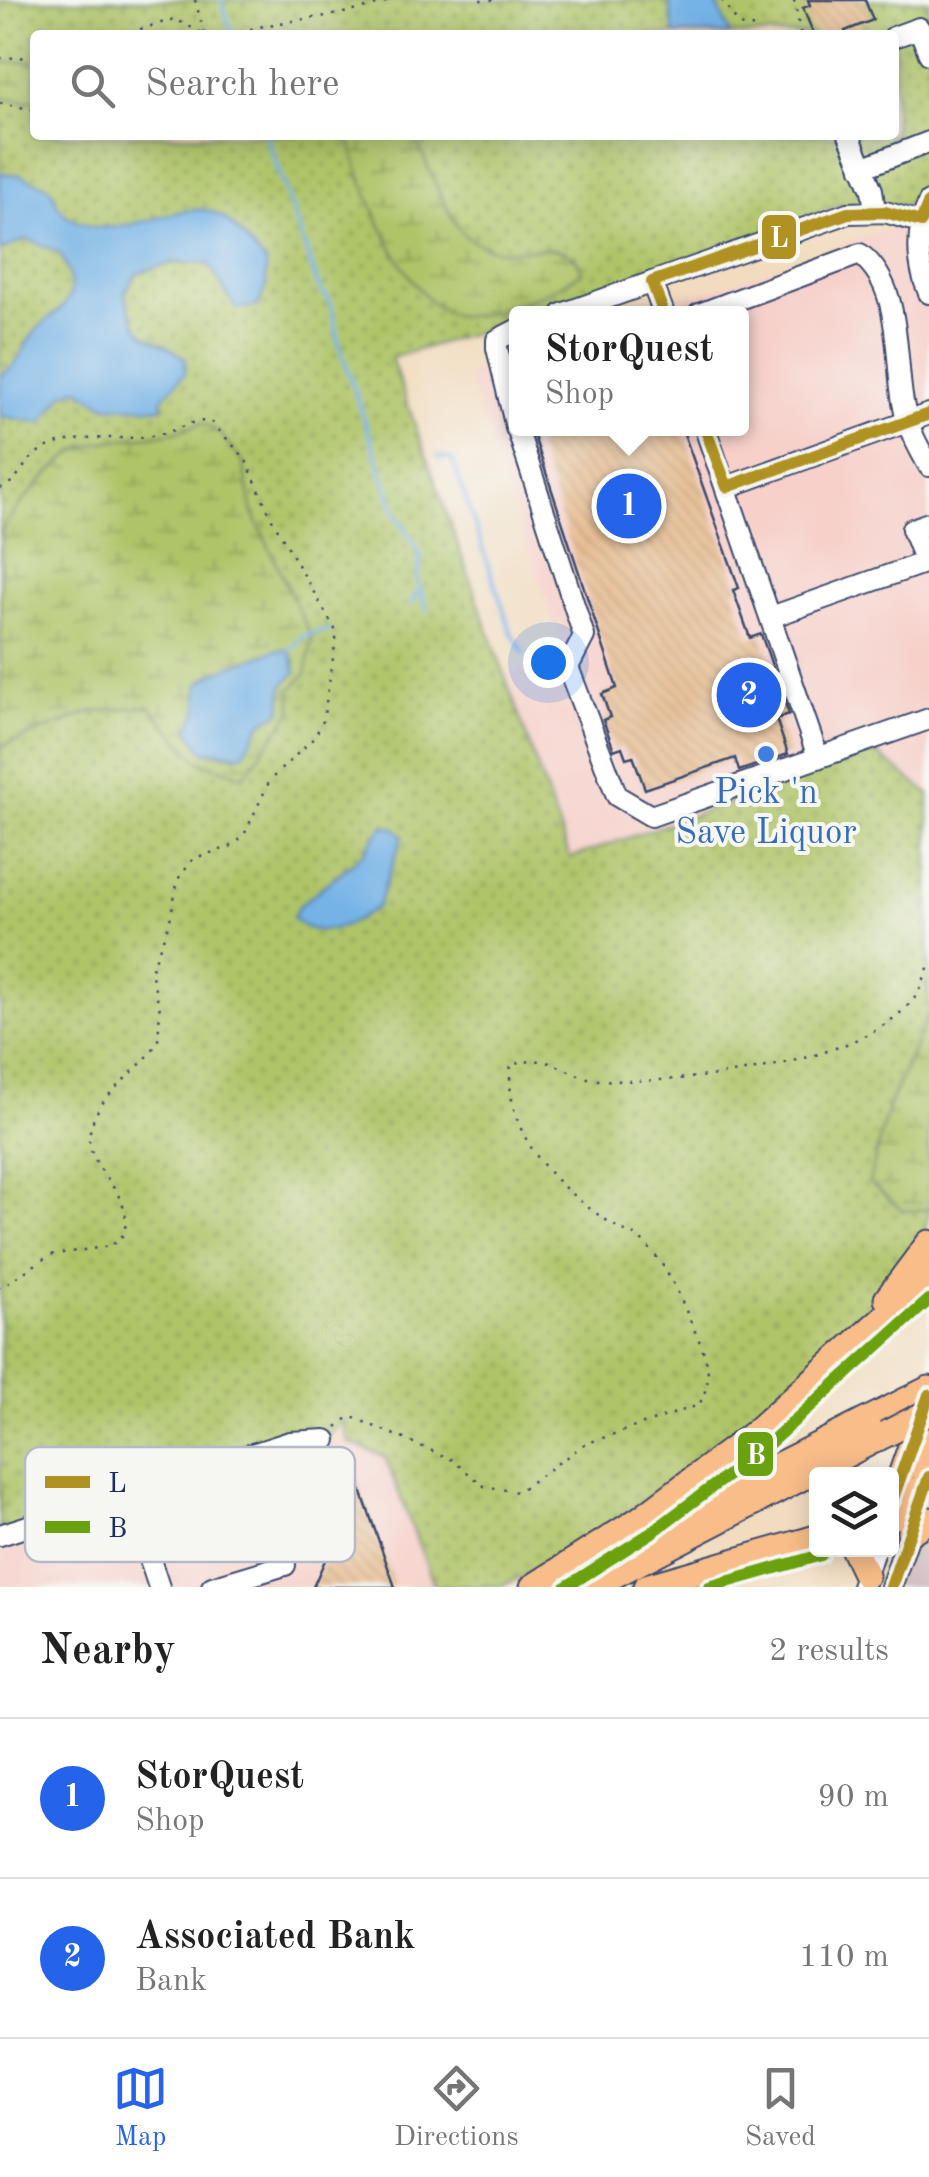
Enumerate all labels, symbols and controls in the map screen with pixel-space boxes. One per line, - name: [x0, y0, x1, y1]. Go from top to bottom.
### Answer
- search box: [30, 30, 899, 140]
- icon: search: [65, 58, 120, 113]
- text: Search here: [145, 66, 340, 104]
- line badge: L: [760, 213, 798, 261]
- text: L: [770, 226, 788, 254]
- popup: [509, 306, 749, 436]
- text: StorQuest: [544, 332, 714, 370]
- text: Shop: [544, 379, 614, 411]
- pin: 1: [596, 468, 662, 544]
- your location: [523, 637, 574, 688]
- pin: 2: [716, 658, 782, 732]
- marker: Pick 'n Save Liquor: [755, 743, 777, 765]
- place label: Pick 'n Save Liquor: [675, 776, 857, 851]
- line badge: B: [736, 1430, 775, 1478]
- text: B: [746, 1443, 766, 1471]
- legend: [25, 1447, 355, 1562]
- map controls: [809, 1467, 899, 1557]
- button: layers: [809, 1467, 899, 1557]
- text: L: [108, 1471, 127, 1499]
- text: B: [108, 1516, 127, 1544]
- text: Nearby: [40, 1631, 176, 1673]
- text: 2 results: [769, 1636, 889, 1668]
- text: StorQuest: [135, 1759, 304, 1797]
- text: 1: [63, 1782, 82, 1814]
- text: 90 m: [818, 1782, 889, 1814]
- text: Shop: [135, 1806, 205, 1838]
- text: Associated Bank: [135, 1919, 415, 1957]
- text: 2: [63, 1942, 82, 1974]
- text: 110 m: [799, 1942, 889, 1974]
- text: Bank: [135, 1966, 207, 1998]
- tab: Map: [113, 2061, 168, 2156]
- tab: Directions: [394, 2061, 519, 2156]
- tab: Saved: [745, 2061, 816, 2156]

